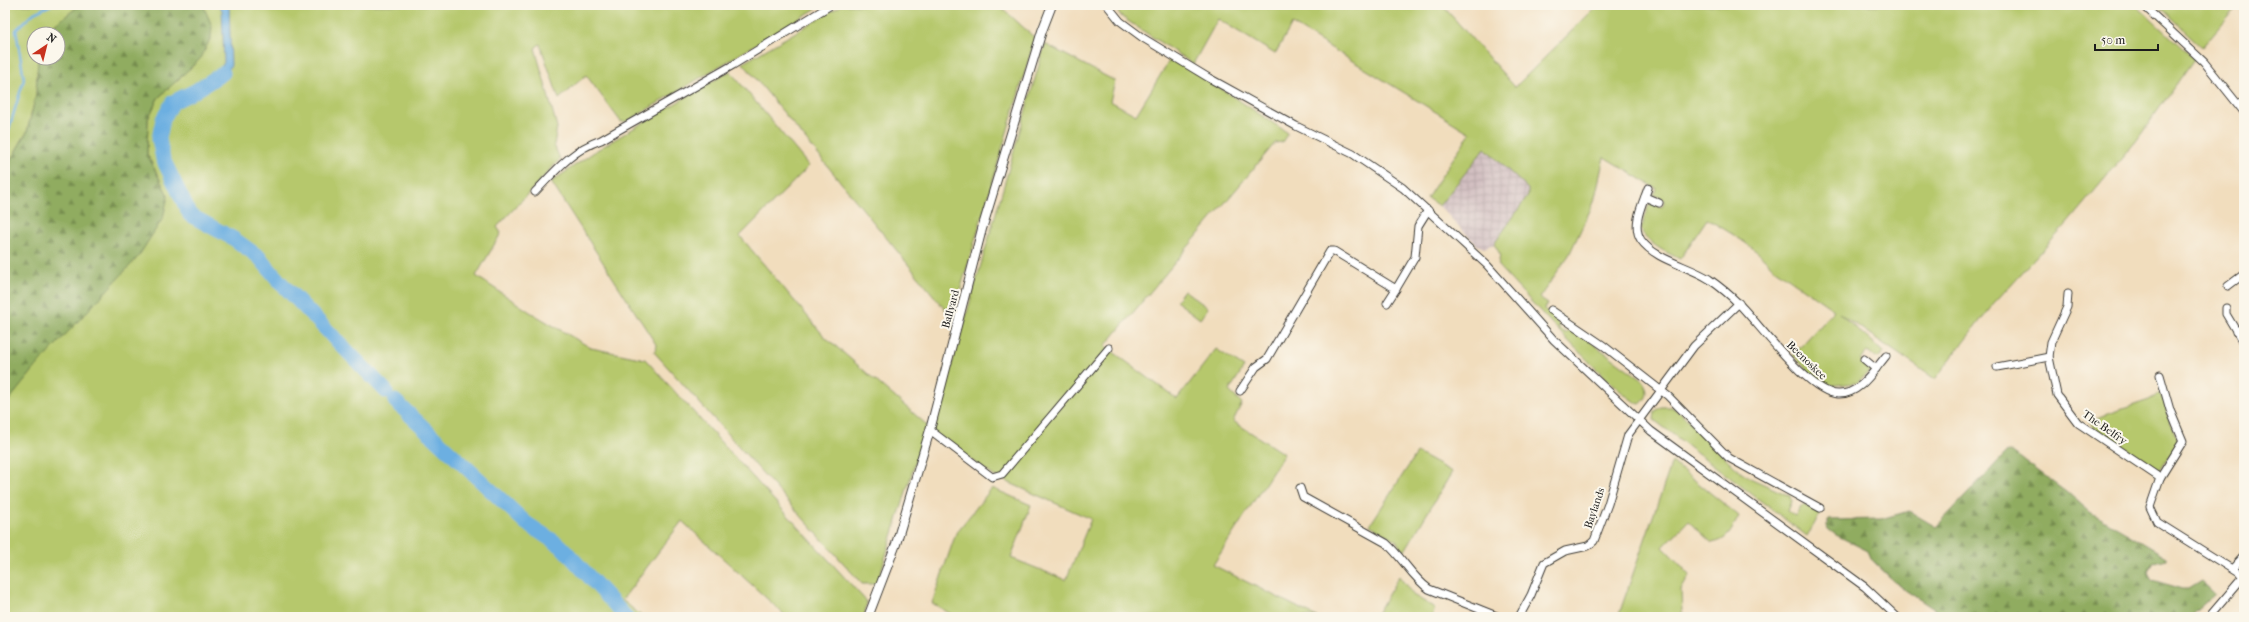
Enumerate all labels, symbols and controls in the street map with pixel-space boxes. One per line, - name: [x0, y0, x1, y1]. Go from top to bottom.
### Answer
- north arrow: [26, 26, 66, 66]
- scale bar: [2095, 26, 2158, 52]
- text: N: [44, 30, 59, 46]
- text: 50 m: [2101, 33, 2125, 47]
- street label: Ballyard: [939, 287, 962, 330]
- street label: Beenoskee: [1784, 338, 1830, 383]
- street label: The Belfry: [2080, 407, 2130, 448]
- street label: Baylands: [1581, 486, 1608, 530]

